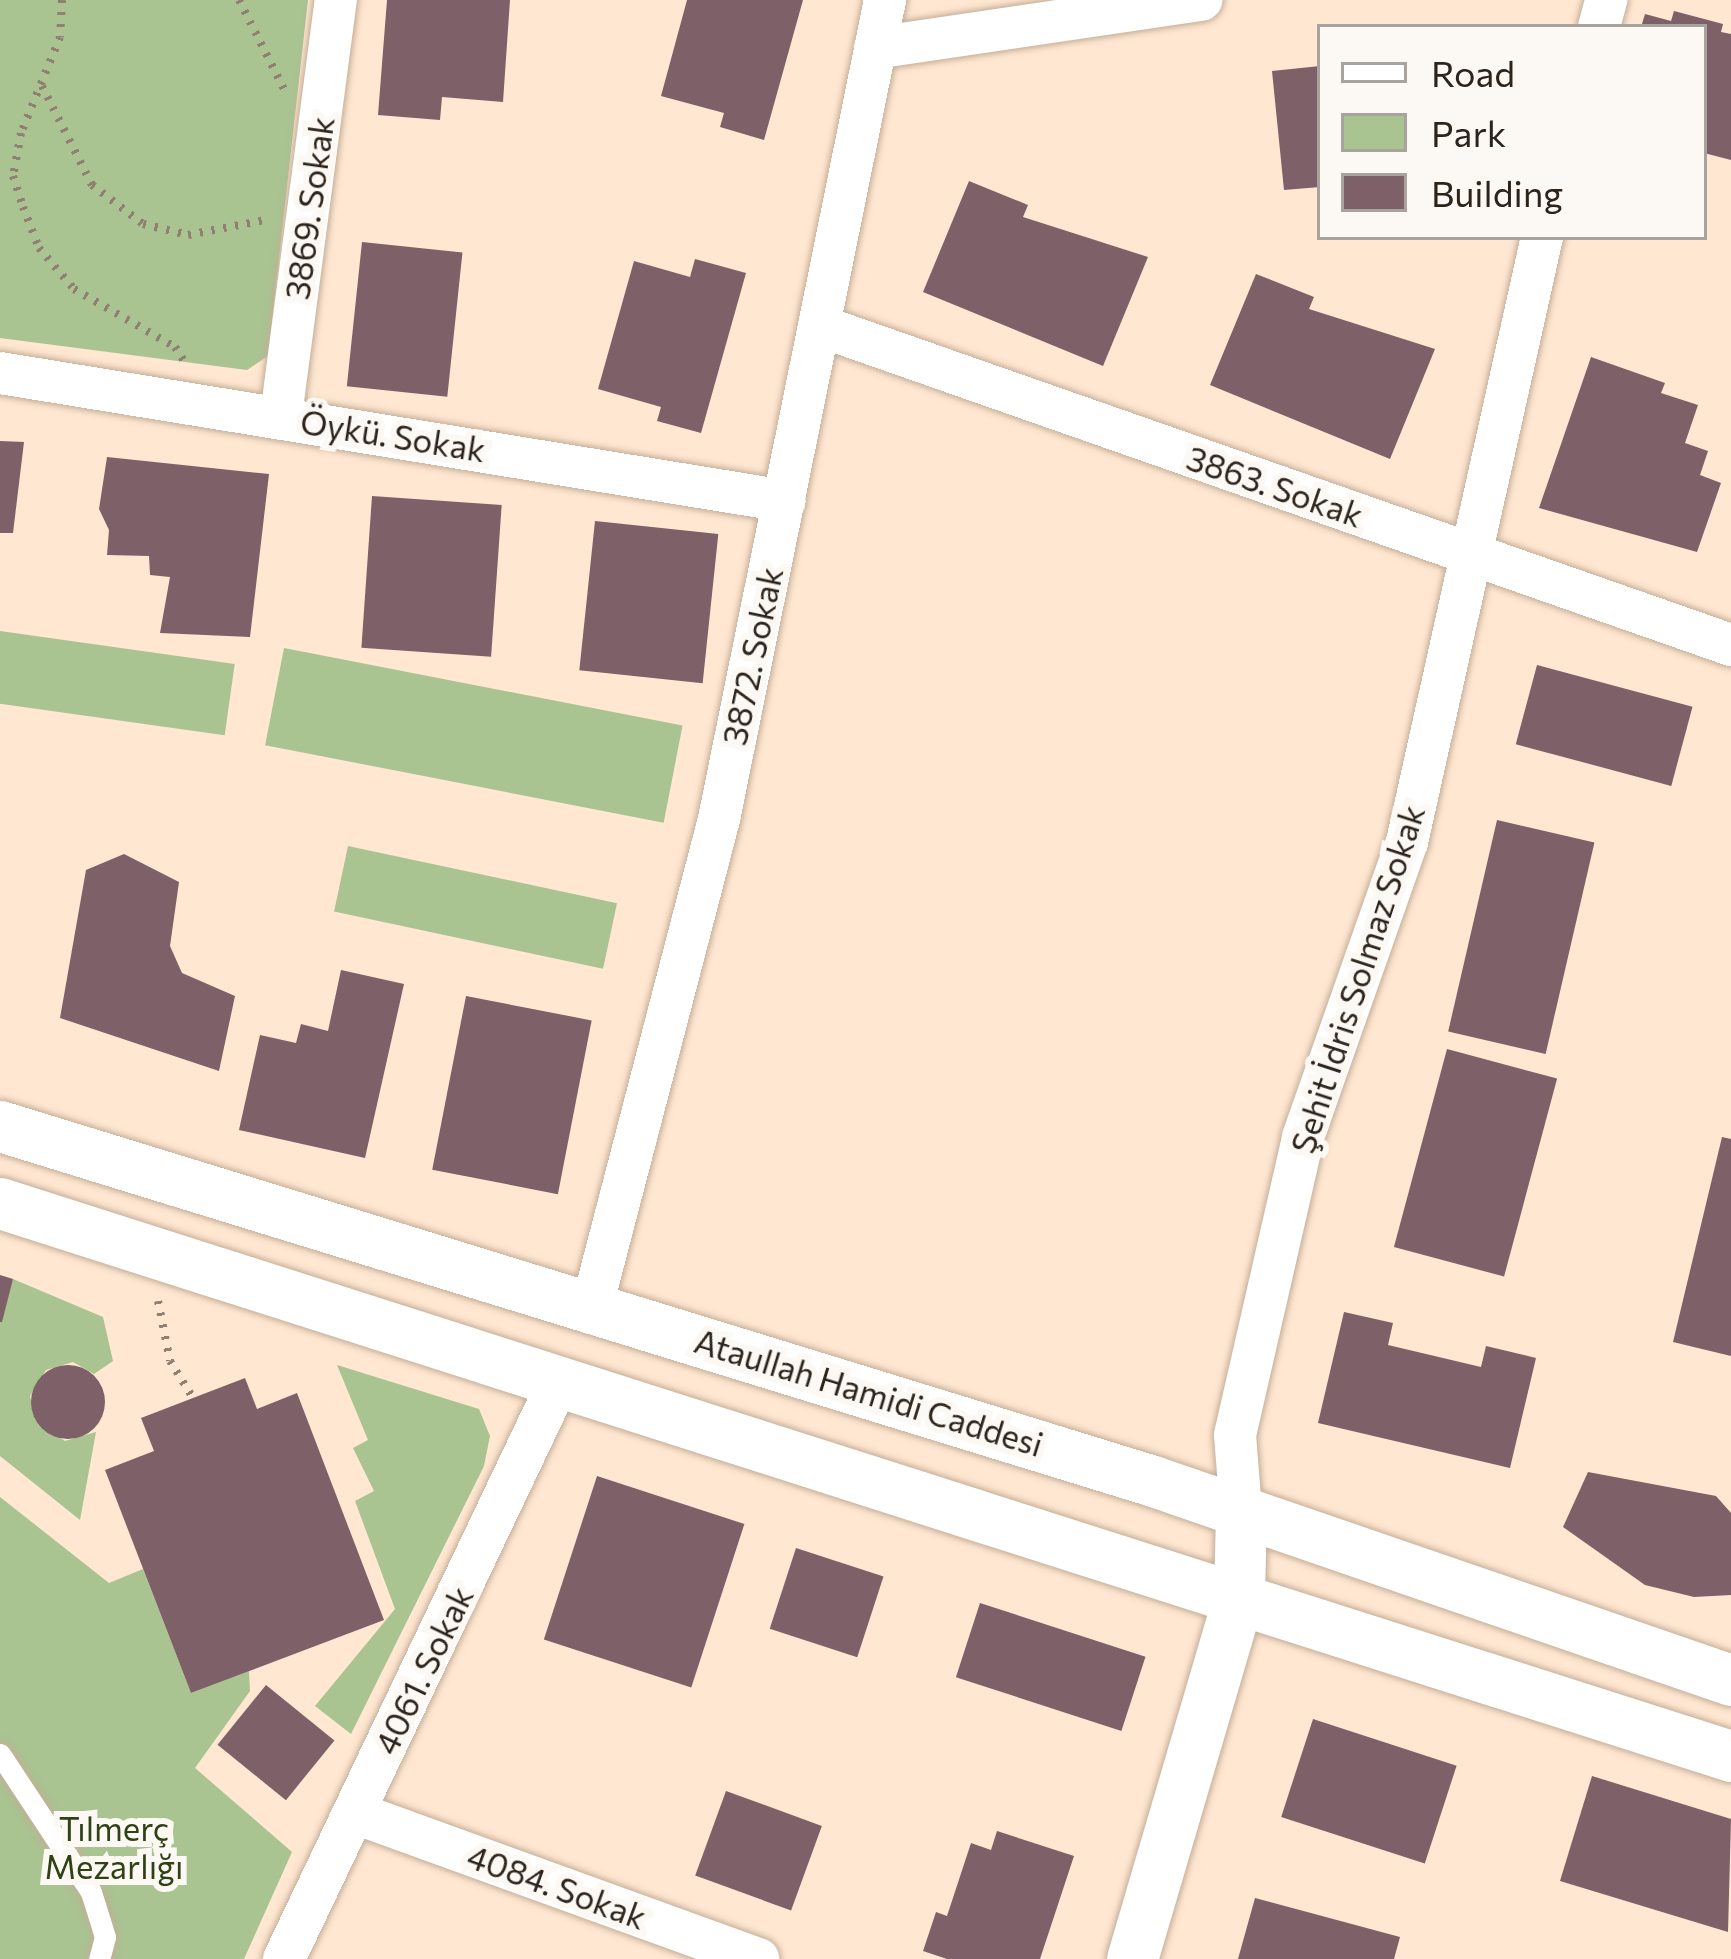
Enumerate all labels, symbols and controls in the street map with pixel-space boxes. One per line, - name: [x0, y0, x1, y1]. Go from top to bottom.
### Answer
- legend: [1317, 24, 1707, 240]
- text: Road: [1431, 50, 1515, 94]
- text: Park: [1431, 110, 1506, 154]
- street label: 3869. Sokak: [277, 114, 341, 302]
- text: Building: [1431, 170, 1563, 214]
- street label: Öykü. Sokak: [298, 401, 488, 469]
- street label: 3863. Sokak: [1182, 437, 1368, 535]
- street label: 3872. Sokak: [714, 564, 790, 748]
- street label: Şehit İdris Solmaz Sokak: [1282, 800, 1432, 1158]
- street label: Ataullah Hamidi Caddesi: [690, 1320, 1048, 1464]
- street label: 4061. Sokak: [365, 1580, 481, 1760]
- park label: Tılmerç Mezarlığı: [45, 1808, 183, 1886]
- street label: 4084. Sokak: [462, 1835, 652, 1937]

